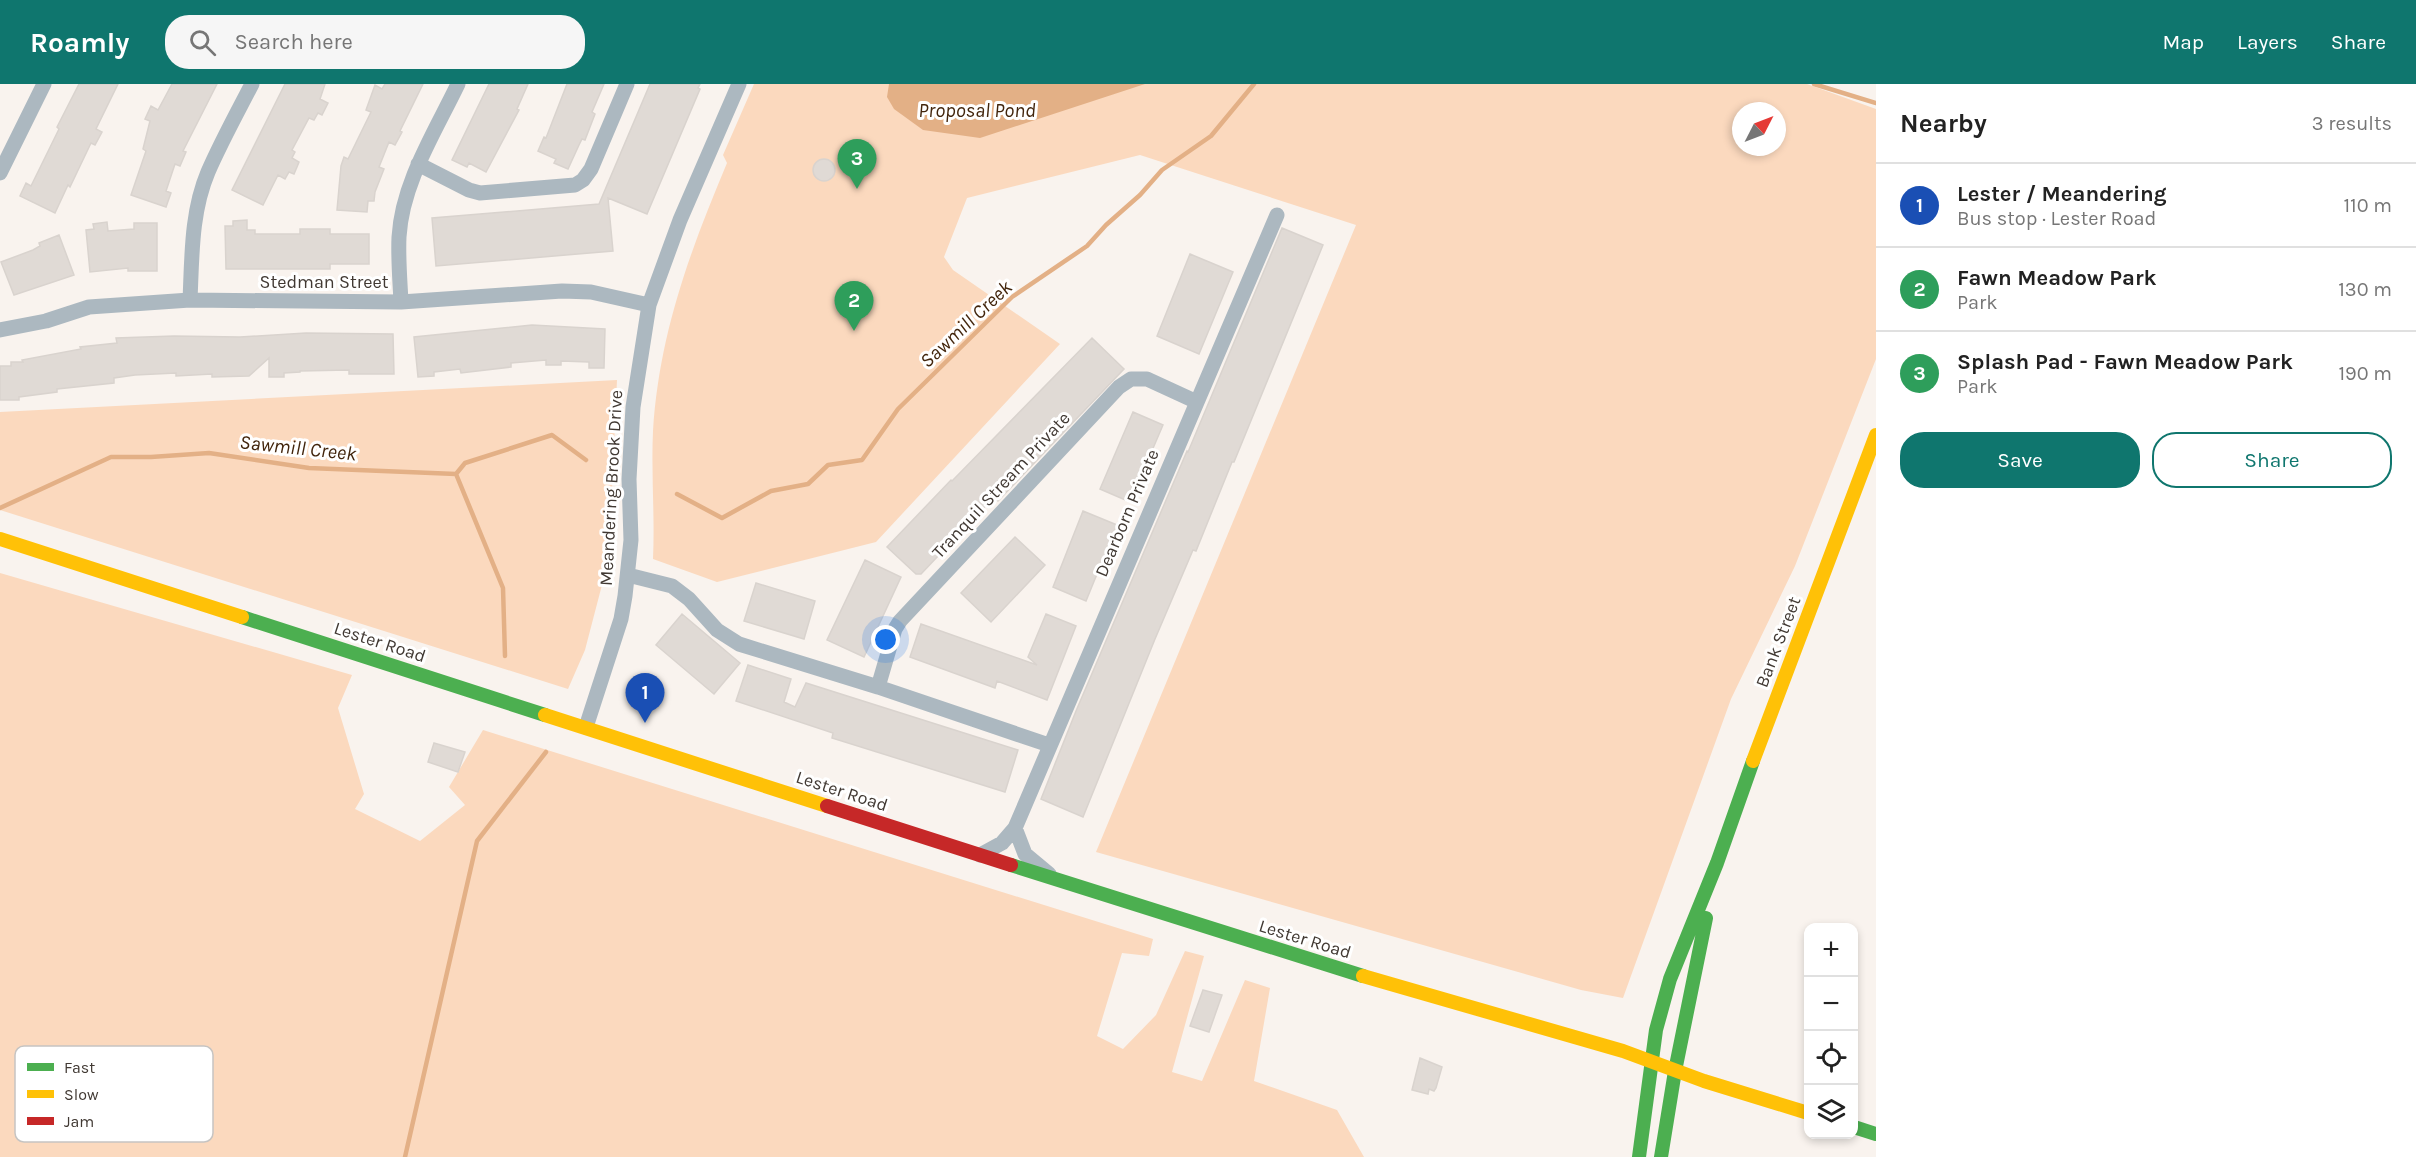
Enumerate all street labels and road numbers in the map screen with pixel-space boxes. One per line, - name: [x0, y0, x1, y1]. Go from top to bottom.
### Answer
- street label: Stedman Street: [260, 271, 389, 293]
- street label: Meandering Brook Drive: [595, 389, 627, 587]
- street label: Tranquil Stream Private: [927, 407, 1075, 563]
- street label: Dearborn Private: [1090, 446, 1164, 580]
- street label: Bank Street: [1751, 593, 1806, 691]
- street label: Lester Road: [331, 617, 429, 667]
- street label: Lester Road: [793, 766, 891, 816]
- street label: Lester Road: [1256, 915, 1354, 963]

